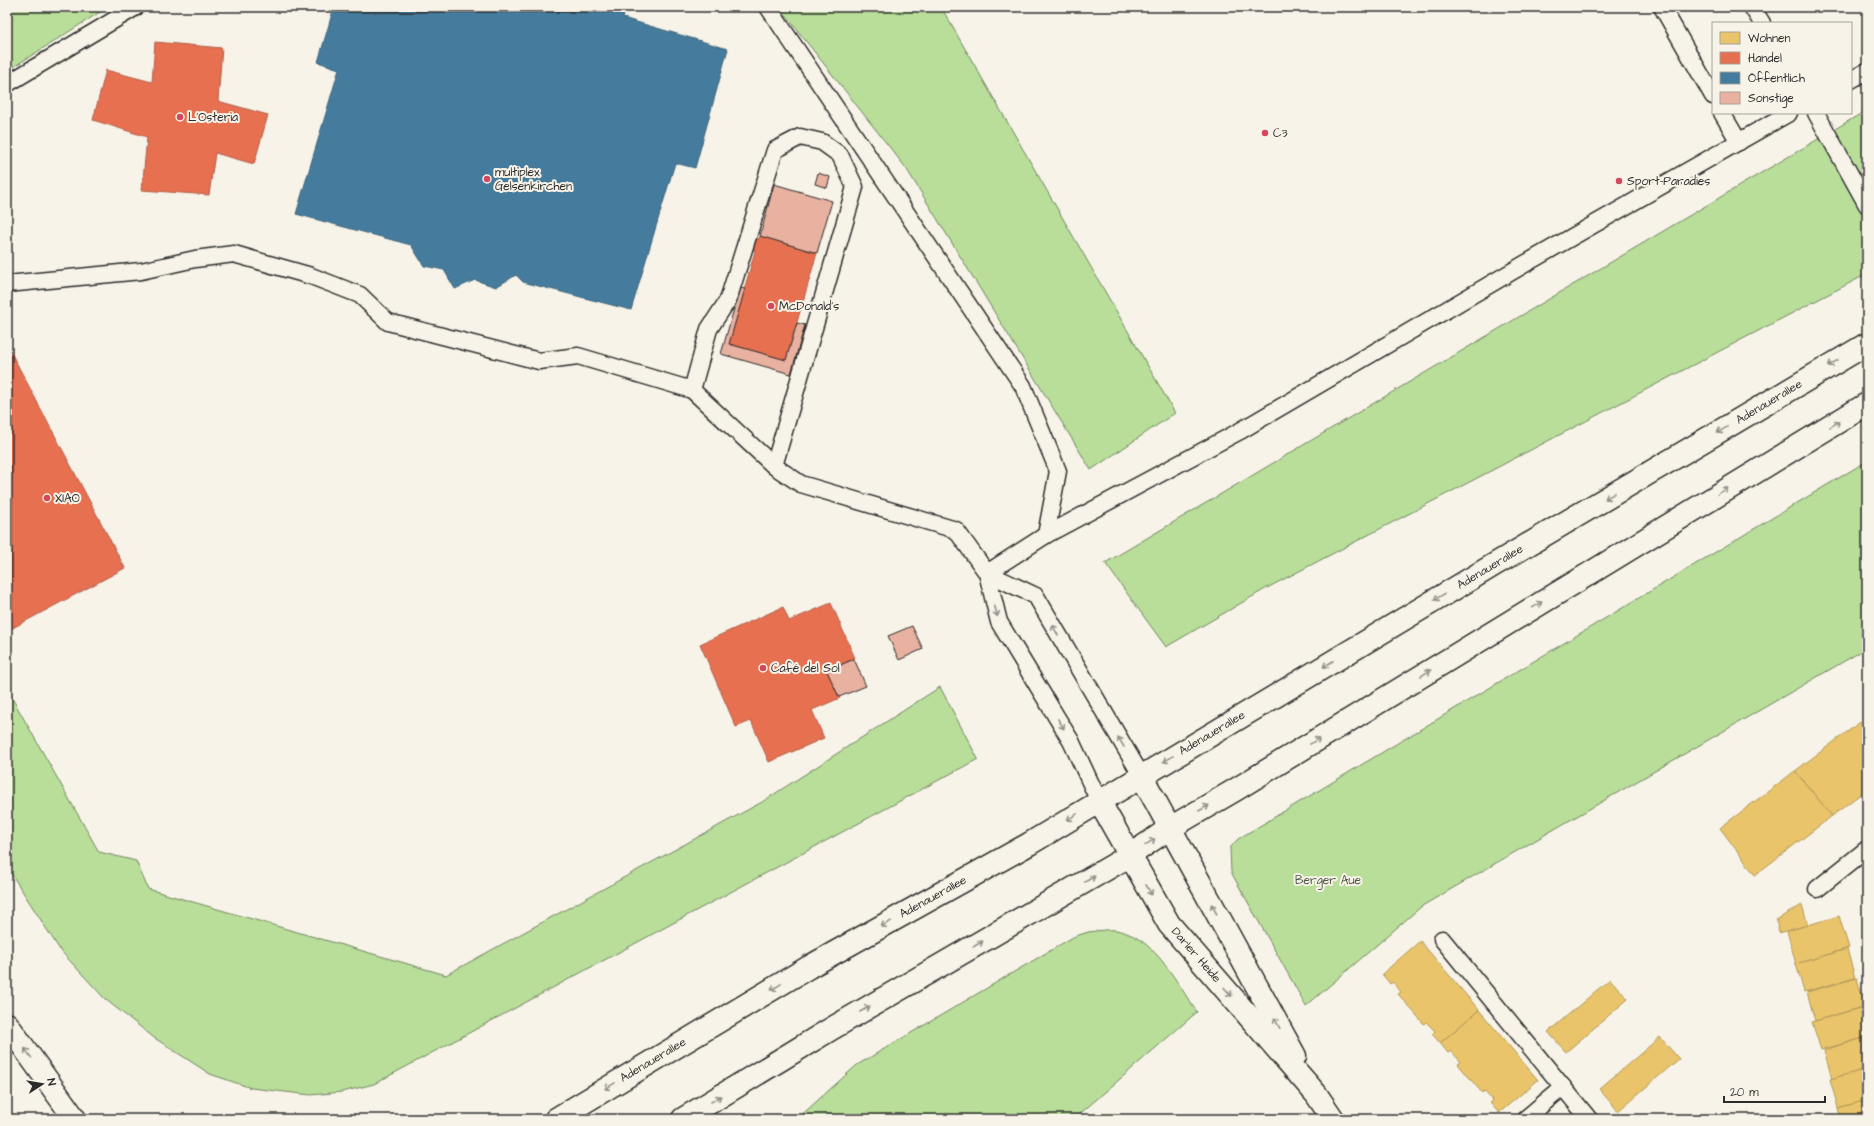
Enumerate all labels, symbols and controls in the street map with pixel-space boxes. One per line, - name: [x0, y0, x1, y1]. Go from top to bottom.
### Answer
- legend: [1712, 22, 1852, 114]
- text: Wohnen: [1748, 30, 1790, 47]
- text: Handel: [1748, 50, 1782, 67]
- text: Öffentlich: [1748, 70, 1805, 87]
- text: Sonstige: [1748, 90, 1794, 108]
- place label: L'Osteria: [188, 109, 238, 126]
- marker: L'Osteria: [175, 112, 185, 122]
- place label: C3: [1273, 125, 1288, 142]
- marker: C3: [1260, 128, 1270, 138]
- place label: multiplex Gelsenkirchen: [495, 164, 572, 195]
- place label: Sport-Paradies: [1627, 173, 1710, 190]
- marker: multiplex Gelsenkirchen: [482, 174, 492, 184]
- marker: Sport-Paradies: [1614, 176, 1624, 186]
- place label: McDonald's: [779, 298, 839, 315]
- marker: McDonald's: [766, 301, 776, 311]
- one-way arrow: [1827, 360, 1839, 368]
- street label: Adenauerallee: [1733, 375, 1806, 428]
- one-way arrow: [1829, 419, 1841, 427]
- one-way arrow: [1716, 426, 1728, 434]
- one-way arrow: [1717, 487, 1729, 495]
- place label: XIAO: [55, 490, 80, 507]
- one-way arrow: [1604, 492, 1616, 500]
- marker: XIAO: [42, 493, 52, 503]
- street label: Adenauerallee: [1454, 540, 1527, 593]
- one-way arrow: [1433, 594, 1445, 602]
- one-way arrow: [1531, 601, 1543, 609]
- one-way arrow: [993, 604, 1001, 617]
- one-way arrow: [1051, 624, 1059, 636]
- place label: Café del Sol: [771, 660, 840, 677]
- one-way arrow: [1323, 660, 1334, 668]
- marker: Café del Sol: [758, 663, 768, 673]
- one-way arrow: [1420, 669, 1432, 677]
- street label: Adenauerallee: [1176, 706, 1249, 759]
- one-way arrow: [1057, 718, 1065, 730]
- one-way arrow: [1117, 737, 1125, 748]
- one-way arrow: [1309, 737, 1321, 745]
- one-way arrow: [1162, 756, 1174, 764]
- one-way arrow: [1198, 804, 1210, 812]
- one-way arrow: [1066, 814, 1078, 822]
- one-way arrow: [1144, 838, 1155, 846]
- street label: Adenauerallee: [896, 871, 970, 922]
- park label: Berger Aue: [1295, 872, 1362, 890]
- one-way arrow: [1084, 874, 1096, 882]
- one-way arrow: [1145, 883, 1153, 895]
- one-way arrow: [1209, 903, 1217, 915]
- one-way arrow: [881, 920, 893, 928]
- street label: Darler Heide: [1167, 924, 1225, 987]
- one-way arrow: [972, 940, 984, 948]
- one-way arrow: [770, 983, 782, 991]
- one-way arrow: [1223, 987, 1232, 998]
- one-way arrow: [859, 1005, 871, 1013]
- one-way arrow: [1273, 1017, 1280, 1029]
- street label: Adenauerallee: [617, 1033, 690, 1086]
- one-way arrow: [24, 1048, 32, 1059]
- north arrow: [22, 1064, 62, 1104]
- text: N: [43, 1077, 59, 1087]
- scale bar: [1724, 1078, 1825, 1104]
- one-way arrow: [604, 1083, 616, 1091]
- text: 20 m: [1730, 1084, 1759, 1101]
- one-way arrow: [710, 1094, 722, 1102]

